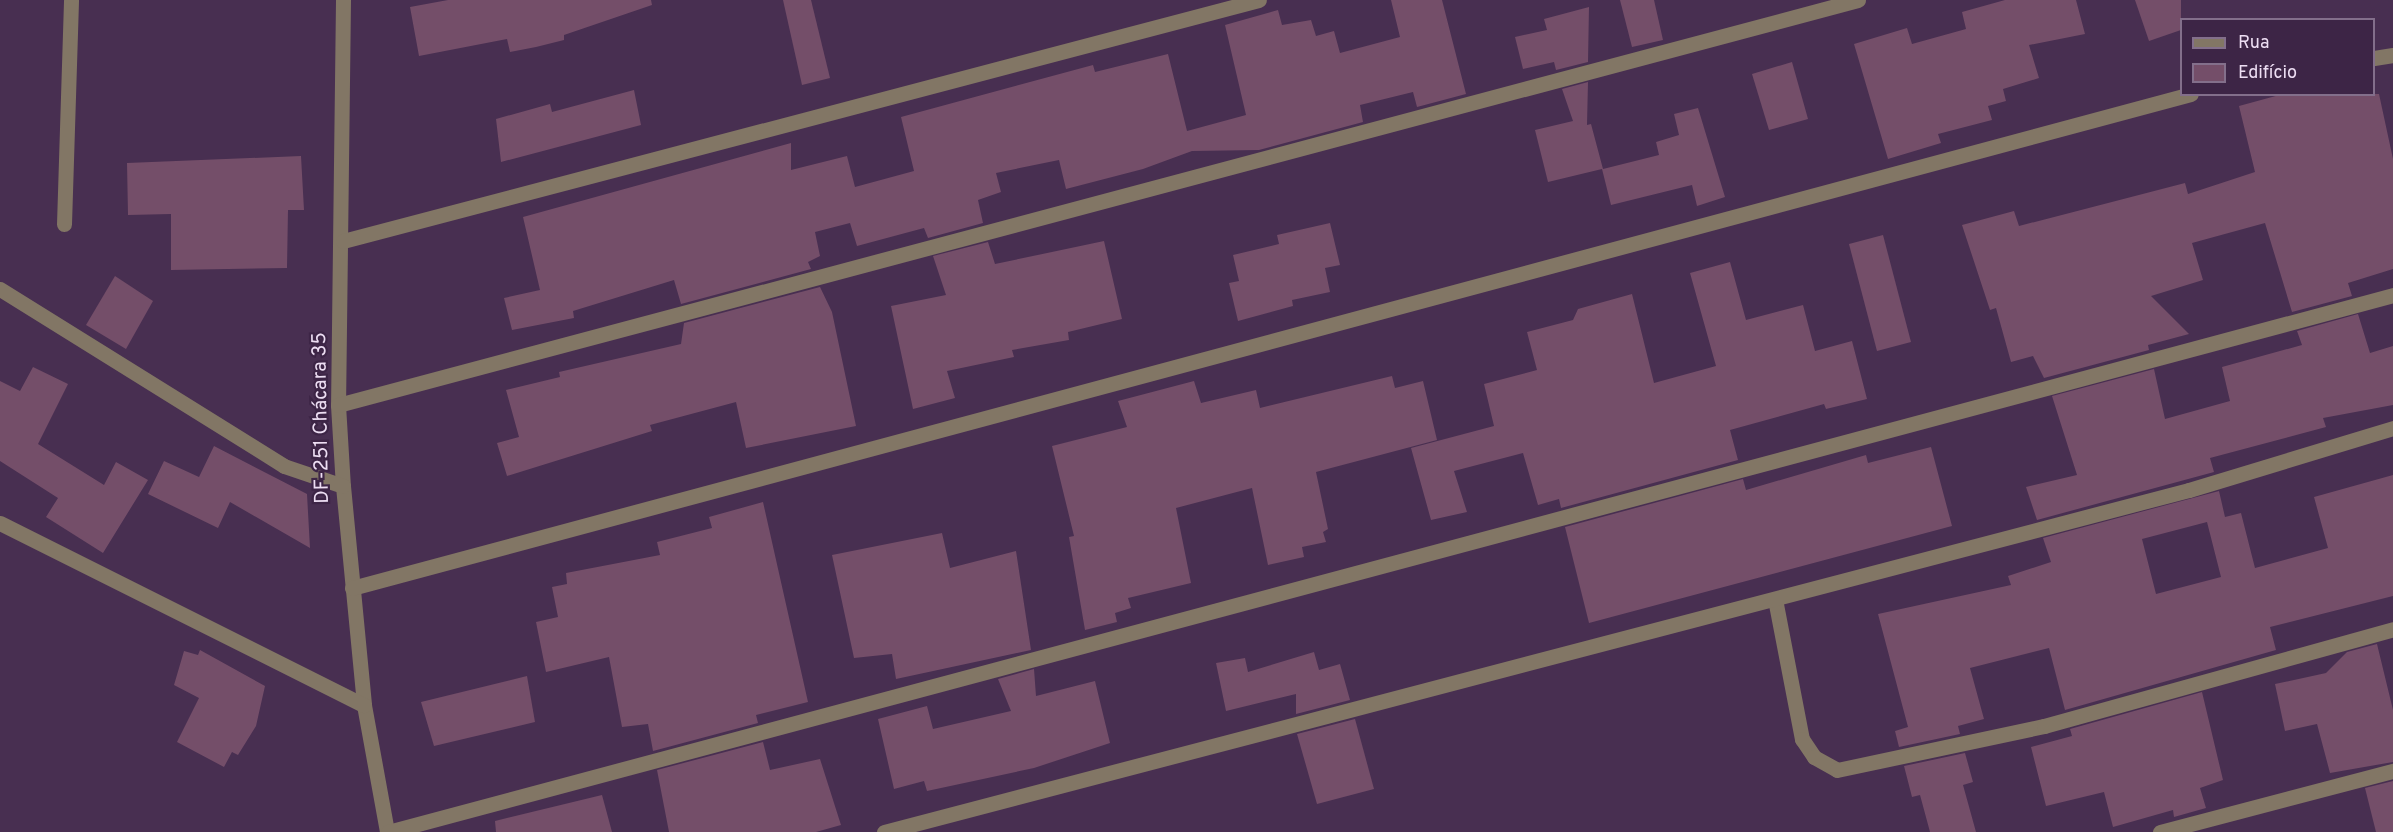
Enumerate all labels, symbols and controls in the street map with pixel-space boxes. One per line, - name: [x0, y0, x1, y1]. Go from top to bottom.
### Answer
- legend: [2180, 18, 2375, 96]
- text: Rua: [2238, 32, 2269, 55]
- text: Edifício: [2238, 62, 2297, 85]
- street label: DF-251 Chácara 35: [309, 332, 335, 504]

